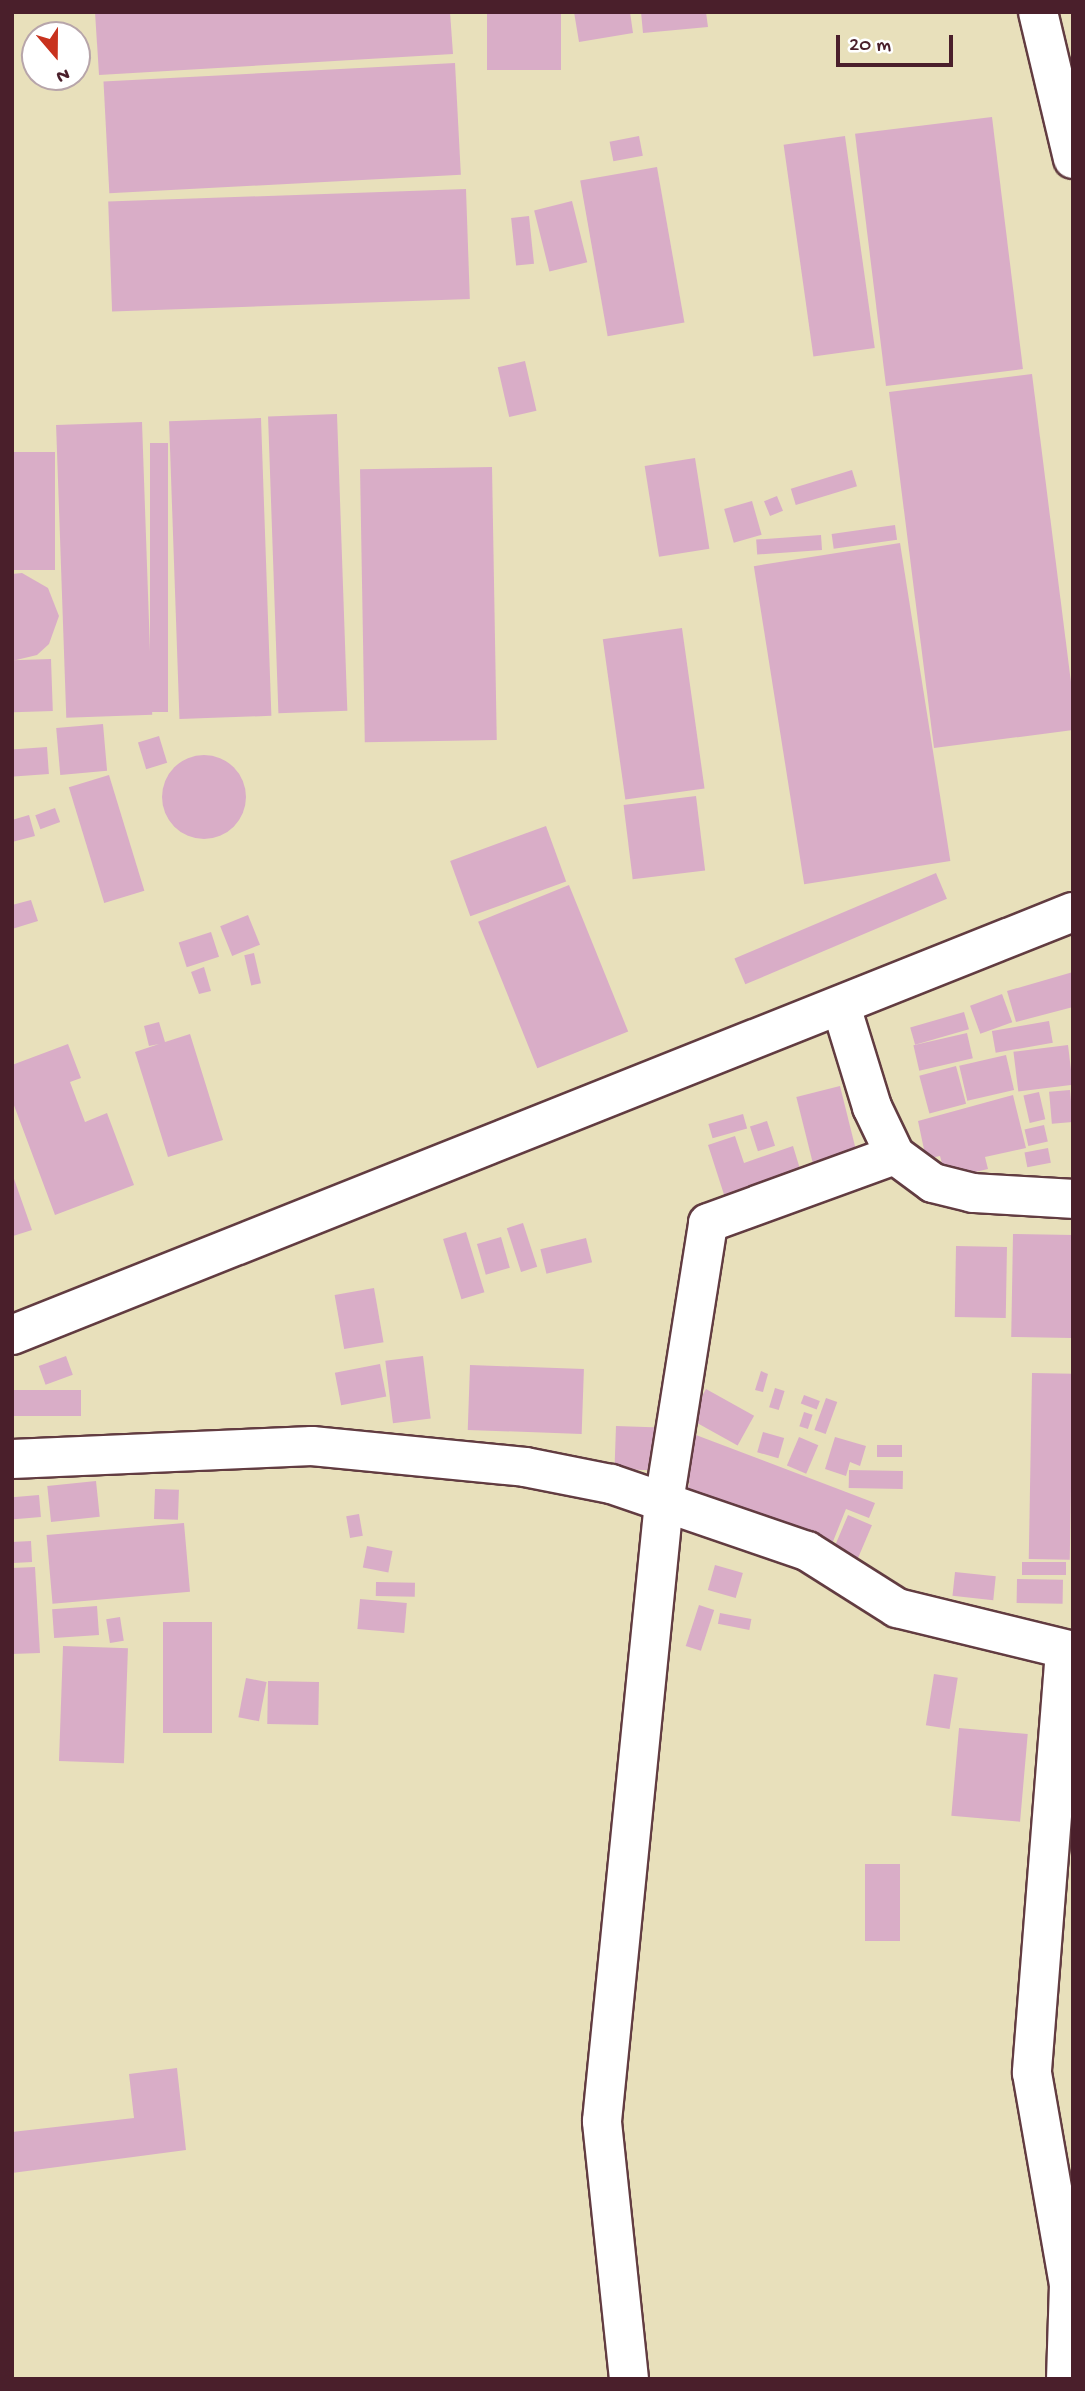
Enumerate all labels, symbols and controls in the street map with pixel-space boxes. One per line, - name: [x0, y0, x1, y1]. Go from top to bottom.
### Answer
- north arrow: [21, 21, 91, 91]
- scale bar: [840, 21, 957, 65]
- text: 20 m: [849, 34, 891, 59]
- text: N: [53, 61, 72, 87]

